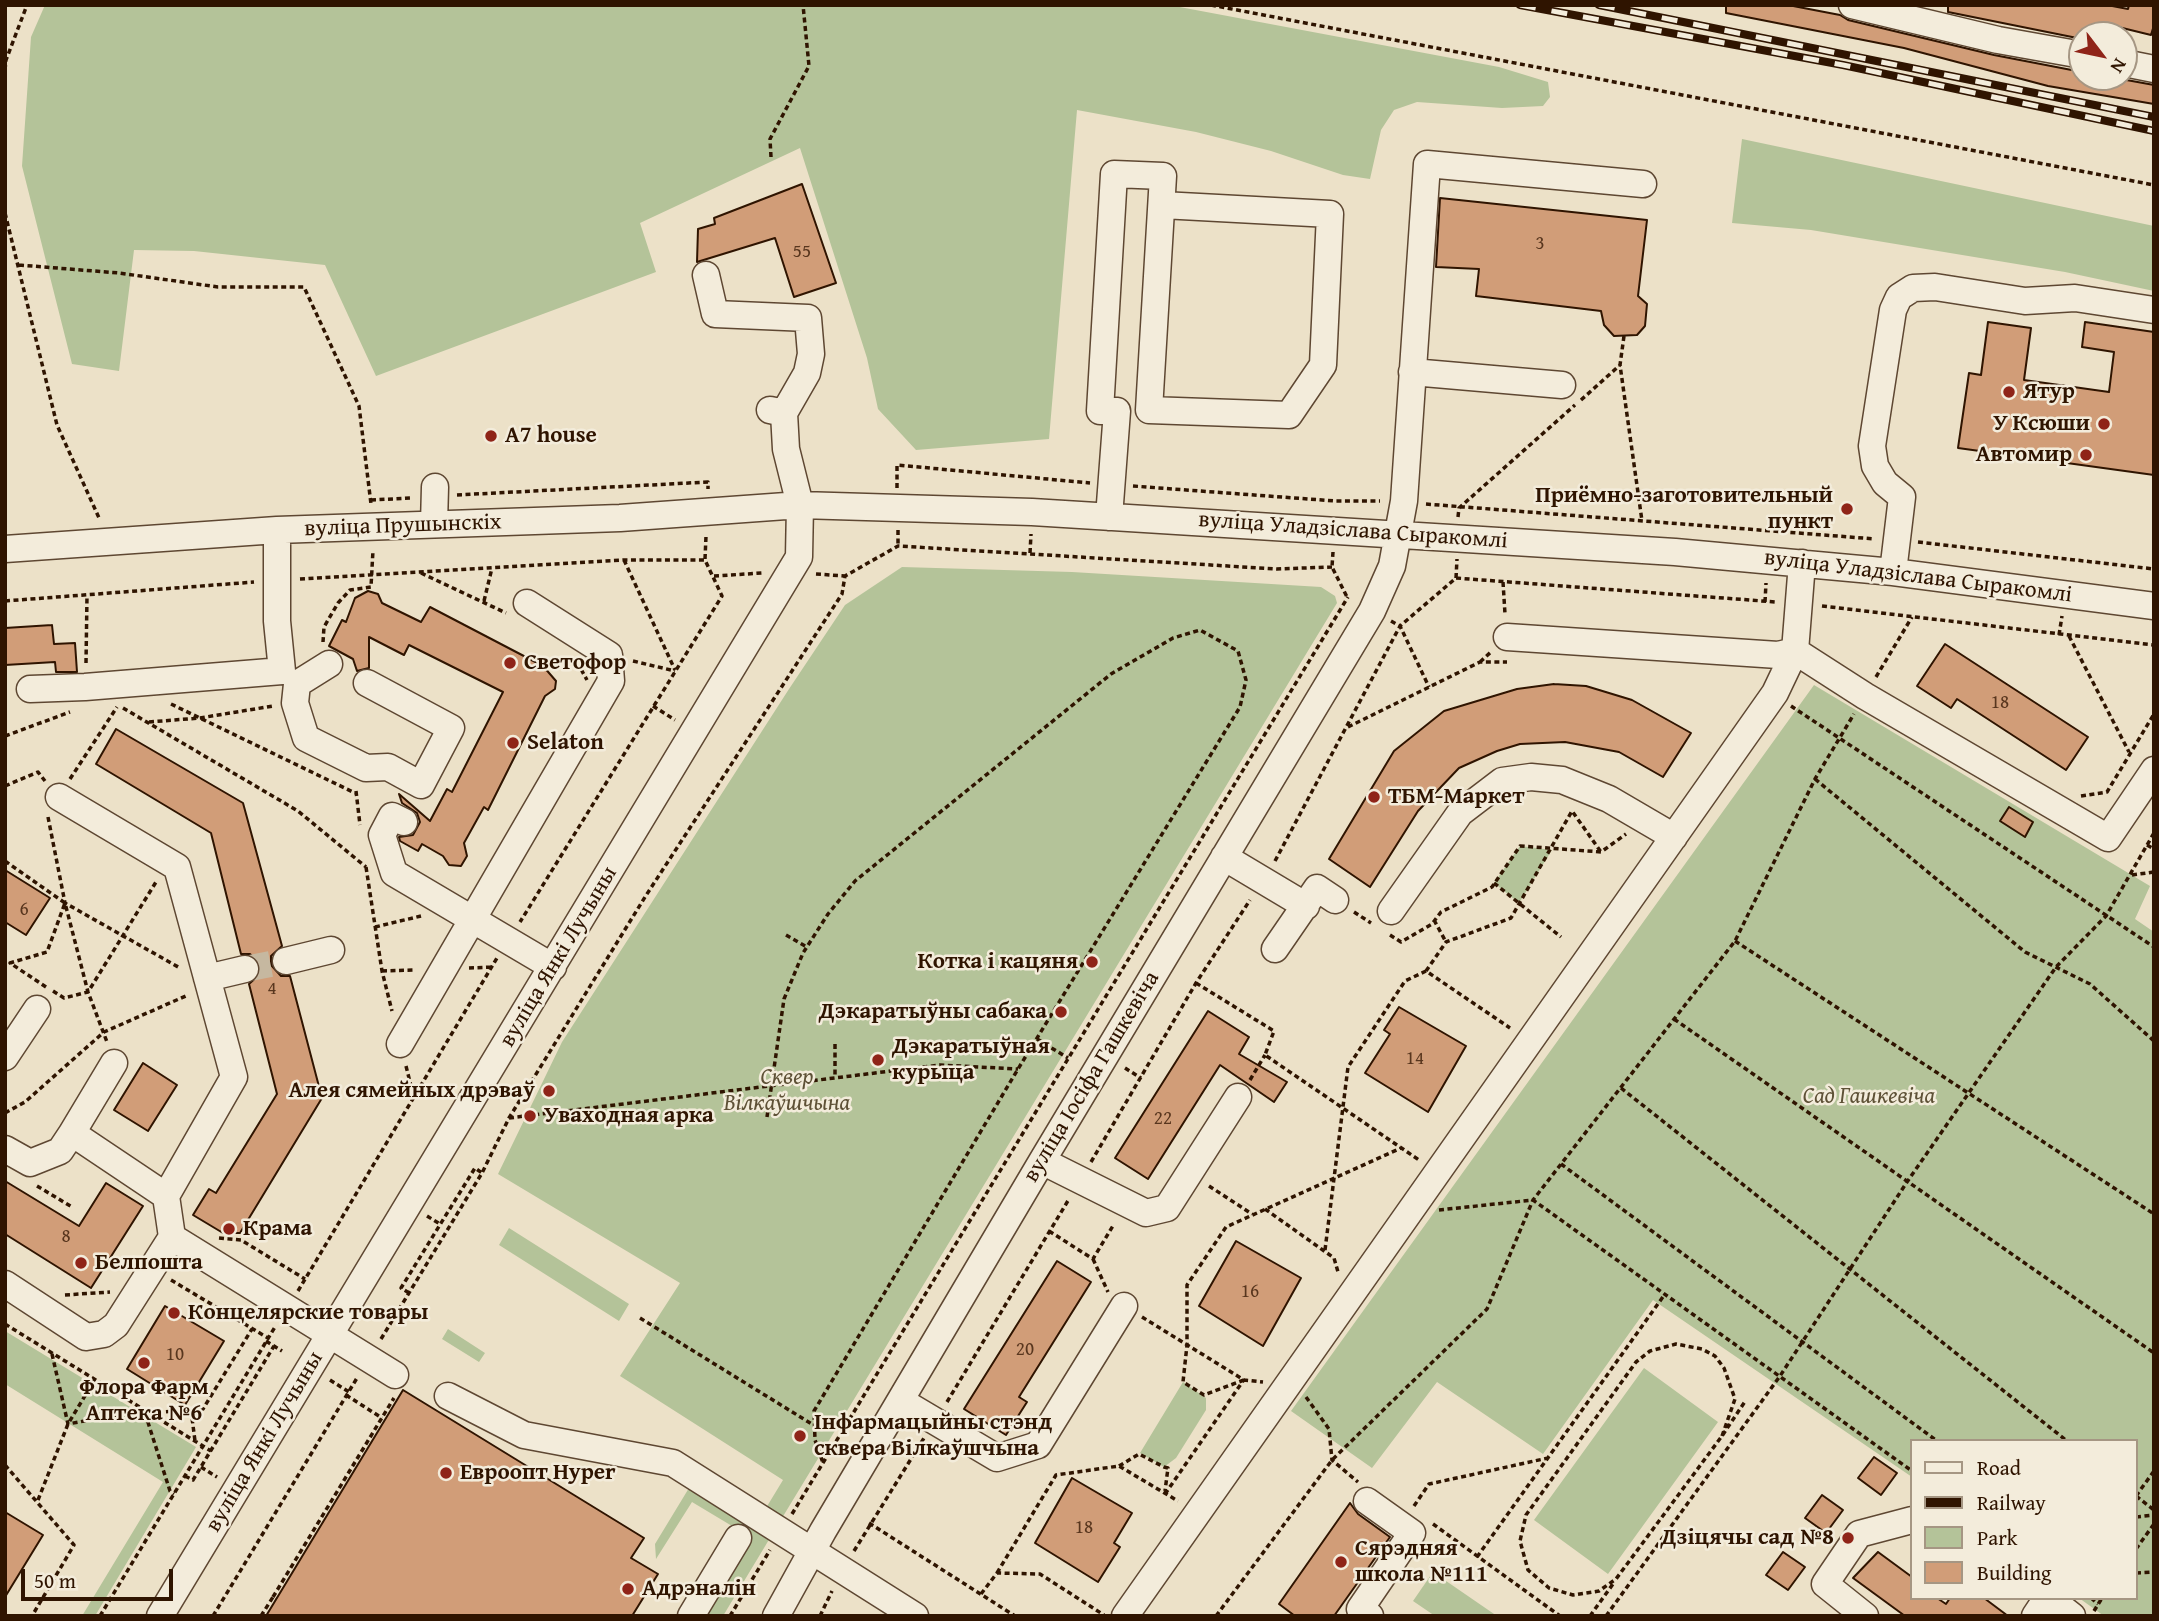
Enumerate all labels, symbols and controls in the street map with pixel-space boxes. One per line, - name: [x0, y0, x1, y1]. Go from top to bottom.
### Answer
- north arrow: [2068, 21, 2138, 91]
- text: N: [2104, 53, 2134, 79]
- house number: 3: [1535, 233, 1545, 255]
- house number: 55: [793, 241, 811, 263]
- place label: Ятур: [2023, 378, 2075, 406]
- marker: Ятур: [2001, 384, 2017, 400]
- place label: У Ксюши: [1993, 410, 2090, 438]
- marker: У Ксюши: [2096, 416, 2112, 432]
- place label: A7 house: [505, 422, 597, 450]
- marker: A7 house: [483, 428, 499, 444]
- place label: Автомир: [1976, 441, 2072, 469]
- marker: Автомир: [2078, 447, 2094, 463]
- place label: Приёмно-заготовительный пункт: [1535, 482, 1833, 536]
- marker: Приёмно-заготовительный пункт: [1839, 501, 1855, 517]
- street label: вуліца Уладзіслава Сыракомлі: [1197, 506, 1509, 556]
- street label: вуліца Прушынскіх: [304, 509, 502, 543]
- street label: вуліца Уладзіслава Сыракомлі: [1762, 544, 2074, 610]
- place label: Светофор: [524, 649, 626, 677]
- marker: Светофор: [502, 655, 518, 671]
- house number: 18: [1991, 692, 2009, 714]
- place label: Selaton: [527, 729, 604, 757]
- marker: Selaton: [505, 735, 521, 751]
- place label: ТБМ-Маркет: [1388, 783, 1524, 811]
- marker: ТБМ-Маркет: [1366, 789, 1382, 805]
- street label: вуліца Янкі Лучыны: [494, 862, 624, 1052]
- house number: 6: [19, 899, 29, 921]
- place label: Котка і кацяня: [917, 948, 1078, 976]
- marker: Котка і кацяня: [1084, 954, 1100, 970]
- street label: вуліца Іосіфа Гашкевіча: [1018, 966, 1166, 1188]
- house number: 4: [267, 978, 277, 1000]
- place label: Дэкаратыўны сабака: [819, 998, 1047, 1026]
- marker: Дэкаратыўны сабака: [1053, 1004, 1069, 1020]
- place label: Дэкаратыўная курыца: [892, 1033, 1050, 1087]
- house number: 14: [1406, 1048, 1424, 1070]
- marker: Дэкаратыўная курыца: [870, 1052, 886, 1068]
- park label: Сквер Вілкаўшчына: [724, 1064, 850, 1118]
- place label: Алея сямейных дрэваў: [289, 1077, 535, 1105]
- marker: Алея сямейных дрэваў: [541, 1083, 557, 1099]
- park label: Сад Гашкевіча: [1803, 1083, 1935, 1111]
- place label: Уваходная арка: [544, 1102, 714, 1130]
- marker: Уваходная арка: [522, 1108, 538, 1124]
- house number: 22: [1154, 1108, 1172, 1130]
- place label: Крама: [243, 1215, 312, 1243]
- marker: Крама: [221, 1221, 237, 1237]
- house number: 8: [61, 1226, 71, 1248]
- place label: Белпошта: [95, 1249, 203, 1277]
- marker: Белпошта: [73, 1255, 89, 1271]
- house number: 16: [1241, 1281, 1259, 1303]
- place label: Концелярские товары: [188, 1299, 428, 1327]
- marker: Концелярские товары: [166, 1305, 182, 1321]
- house number: 20: [1016, 1339, 1034, 1361]
- house number: 10: [166, 1344, 184, 1366]
- street label: вуліца Янкі Лучыны: [200, 1347, 330, 1537]
- marker: Флора Фарм Аптека №6: [136, 1355, 152, 1371]
- place label: Флора Фарм Аптека №6: [79, 1374, 209, 1428]
- place label: Інфармацыйны стэнд сквера Вілкаўшчына: [814, 1409, 1052, 1463]
- marker: Інфармацыйны стэнд сквера Вілкаўшчына: [792, 1428, 808, 1444]
- legend: [1910, 1439, 2138, 1600]
- text: Road: [1977, 1452, 2021, 1483]
- place label: Евроопт Hyper: [460, 1459, 616, 1487]
- marker: Евроопт Hyper: [438, 1465, 454, 1481]
- text: Railway: [1977, 1487, 2046, 1518]
- house number: 18: [1075, 1517, 1093, 1539]
- text: Park: [1977, 1522, 2018, 1553]
- place label: Дзіцячы сад №8: [1660, 1524, 1834, 1552]
- marker: Дзіцячы сад №8: [1840, 1530, 1856, 1546]
- place label: Сярэдняя школа №111: [1355, 1535, 1488, 1589]
- scale bar: [24, 1554, 177, 1598]
- marker: Сярэдняя школа №111: [1333, 1554, 1349, 1570]
- text: Building: [1977, 1557, 2051, 1588]
- text: 50 m: [34, 1565, 76, 1596]
- place label: Адрэналін: [642, 1575, 756, 1603]
- marker: Адрэналін: [620, 1581, 636, 1597]

